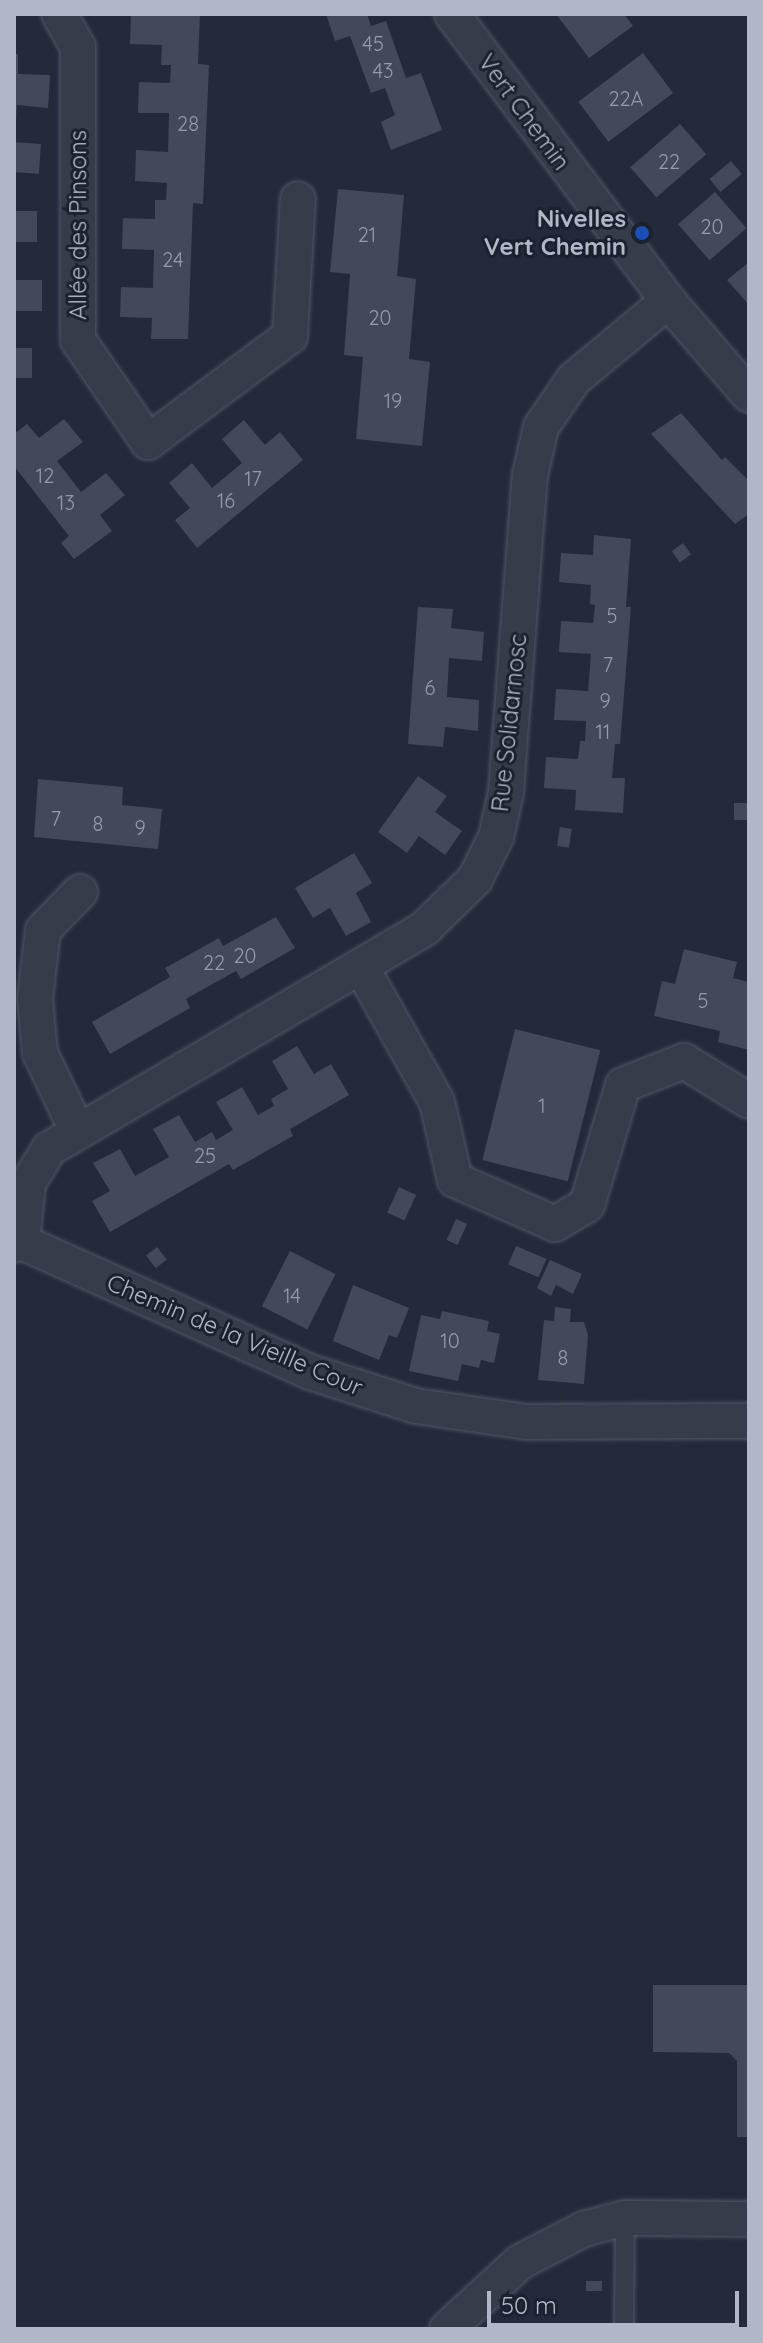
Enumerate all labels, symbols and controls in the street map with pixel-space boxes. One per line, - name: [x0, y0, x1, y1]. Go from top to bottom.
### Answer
- house number: 45: [362, 31, 384, 55]
- street label: Vert Chemin: [472, 48, 576, 176]
- house number: 43: [372, 58, 394, 82]
- house number: 22A: [608, 86, 644, 110]
- house number: 28: [177, 111, 199, 135]
- street label: Allée des Pinsons: [64, 130, 92, 320]
- house number: 22: [658, 149, 680, 173]
- place label: Nivelles Vert Chemin: [484, 205, 626, 261]
- house number: 20: [701, 214, 723, 238]
- house number: 21: [358, 222, 376, 246]
- marker: Nivelles Vert Chemin: [633, 224, 651, 242]
- house number: 24: [162, 247, 184, 271]
- house number: 20: [369, 305, 391, 329]
- house number: 19: [384, 388, 402, 412]
- house number: 12: [36, 463, 54, 487]
- house number: 17: [244, 466, 262, 490]
- house number: 16: [217, 488, 235, 512]
- house number: 13: [57, 490, 75, 514]
- house number: 5: [607, 603, 617, 627]
- street label: Rue Solidarnosc: [485, 633, 533, 813]
- house number: 7: [603, 652, 613, 676]
- house number: 6: [425, 675, 435, 699]
- house number: 9: [599, 688, 611, 712]
- house number: 11: [596, 719, 610, 743]
- house number: 7: [51, 806, 61, 830]
- house number: 8: [93, 811, 103, 835]
- house number: 9: [134, 815, 146, 839]
- house number: 20: [234, 943, 256, 967]
- house number: 22: [203, 950, 225, 974]
- house number: 5: [698, 988, 708, 1012]
- house number: 1: [538, 1093, 546, 1117]
- house number: 25: [194, 1143, 216, 1167]
- street label: Chemin de la Vieille Cour: [103, 1268, 367, 1402]
- house number: 14: [283, 1283, 301, 1307]
- house number: 10: [440, 1328, 460, 1352]
- house number: 8: [558, 1345, 568, 1369]
- scale bar: [491, 2275, 743, 2325]
- text: 50 m: [501, 2290, 557, 2320]

